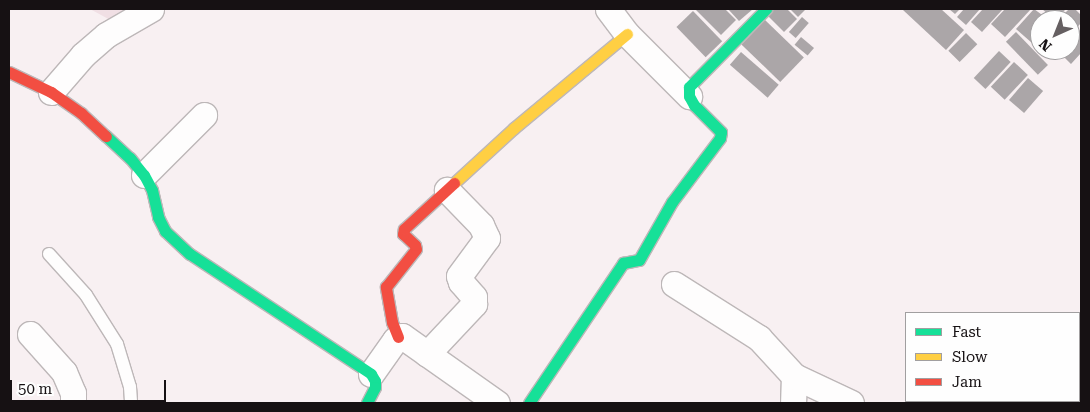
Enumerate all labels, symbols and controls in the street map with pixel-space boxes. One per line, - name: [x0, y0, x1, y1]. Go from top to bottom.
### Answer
- north arrow: [1030, 10, 1080, 60]
- text: N: [1036, 36, 1055, 55]
- legend: [905, 312, 1080, 402]
- text: Fast: [952, 323, 981, 341]
- text: Slow: [952, 348, 987, 366]
- scale bar: [12, 370, 169, 402]
- text: Jam: [952, 373, 982, 391]
- text: 50 m: [18, 380, 52, 398]

